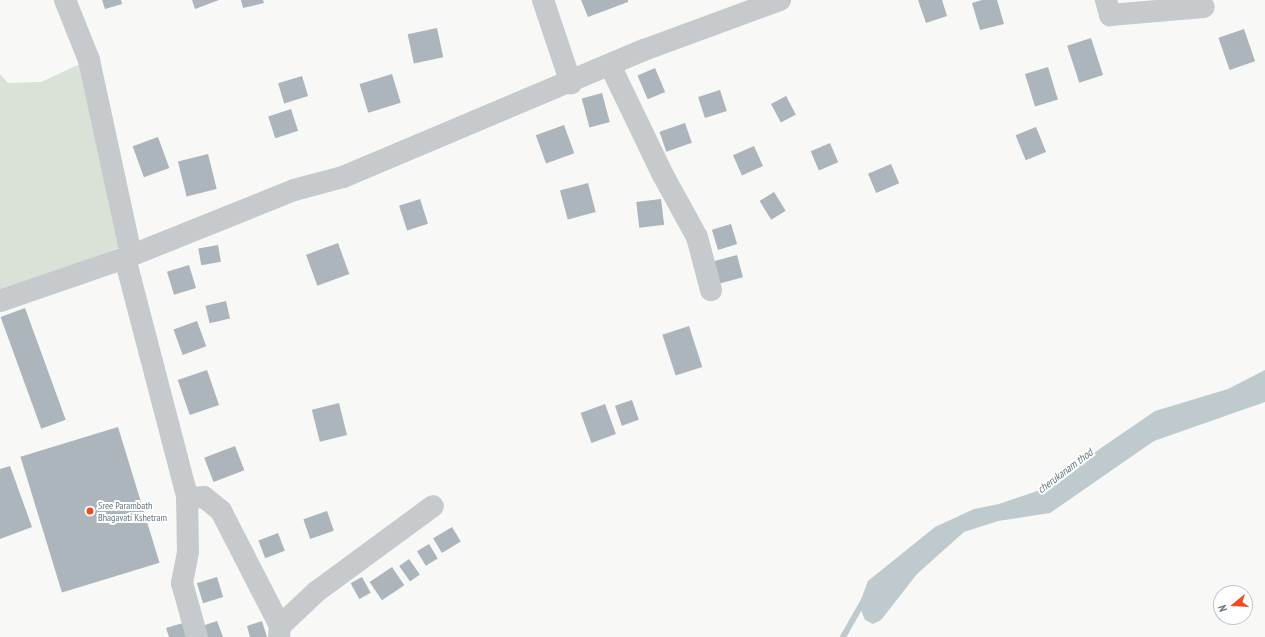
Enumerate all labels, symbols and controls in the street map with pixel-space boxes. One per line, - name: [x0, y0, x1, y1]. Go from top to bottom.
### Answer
- water label: cherukanam thod: [1035, 446, 1095, 496]
- place label: Sree Parambath Bhagavati Kshetram: [98, 499, 167, 522]
- marker: Sree Parambath Bhagavati Kshetram: [85, 506, 95, 516]
- north arrow: [1213, 585, 1253, 625]
- text: N: [1215, 603, 1230, 613]

